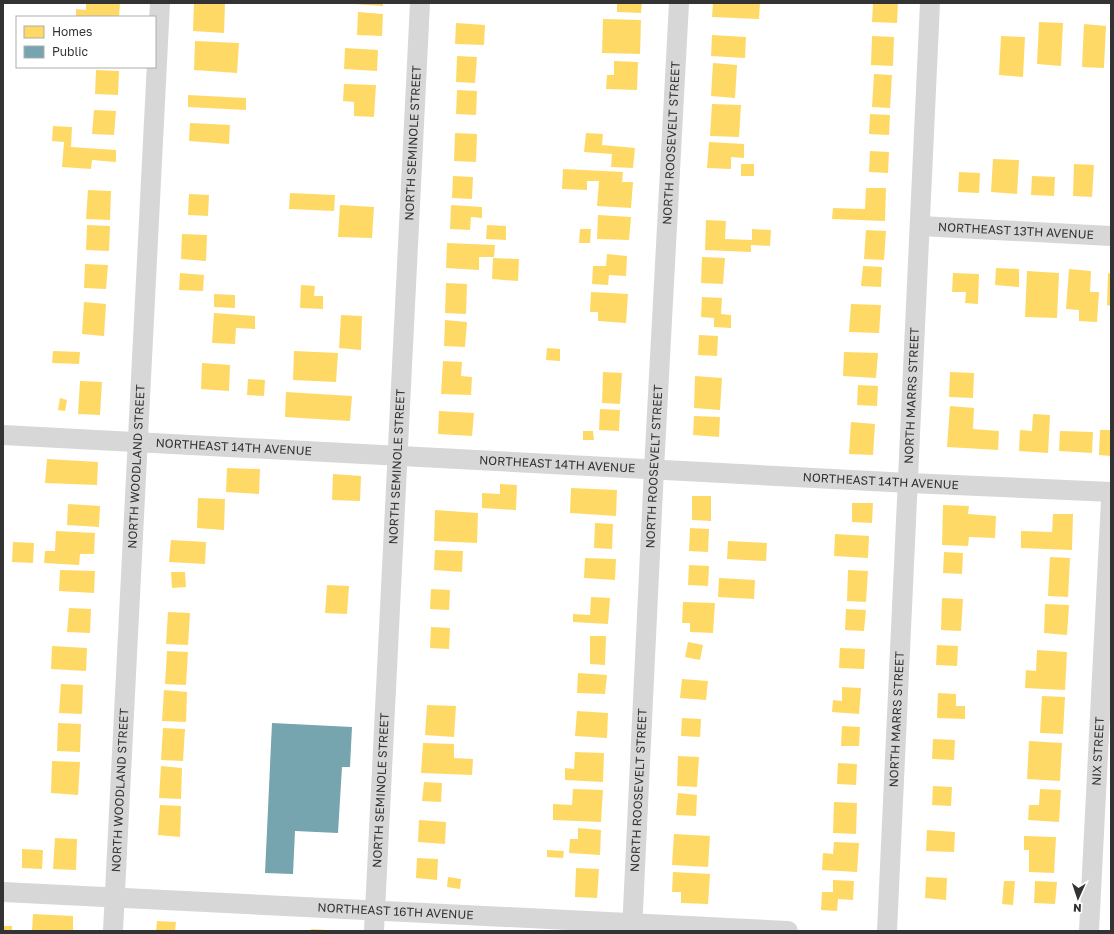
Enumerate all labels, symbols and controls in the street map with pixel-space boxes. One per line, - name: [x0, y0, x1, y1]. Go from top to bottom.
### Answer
- legend: [16, 16, 156, 68]
- text: Homes: [52, 24, 92, 39]
- text: Public: [52, 44, 89, 59]
- street label: NORTH ROOSEVELT STREET: [659, 60, 683, 225]
- street label: NORTH SEMINOLE STREET: [401, 64, 424, 221]
- street label: NORTHEAST 13TH AVENUE: [938, 219, 1094, 242]
- street label: NORTH MARRS STREET: [901, 326, 922, 464]
- street label: NORTH WOODLAND STREET: [124, 384, 148, 549]
- street label: NORTH ROOSEVELT STREET: [642, 384, 666, 549]
- street label: NORTH SEMINOLE STREET: [385, 388, 408, 545]
- street label: NORTHEAST 14TH AVENUE: [155, 435, 312, 458]
- street label: NORTHEAST 14TH AVENUE: [479, 452, 636, 475]
- street label: NORTHEAST 14TH AVENUE: [802, 469, 959, 492]
- street label: NORTH MARRS STREET: [886, 650, 907, 788]
- street label: NORTH WOODLAND STREET: [108, 707, 131, 873]
- street label: NORTH ROOSEVELT STREET: [627, 707, 650, 872]
- street label: NORTH SEMINOLE STREET: [369, 712, 392, 868]
- street label: NIX STREET: [1088, 716, 1107, 786]
- north arrow: [1058, 878, 1098, 918]
- street label: NORTHEAST 16TH AVENUE: [317, 900, 474, 922]
- text: N: [1073, 902, 1082, 915]

